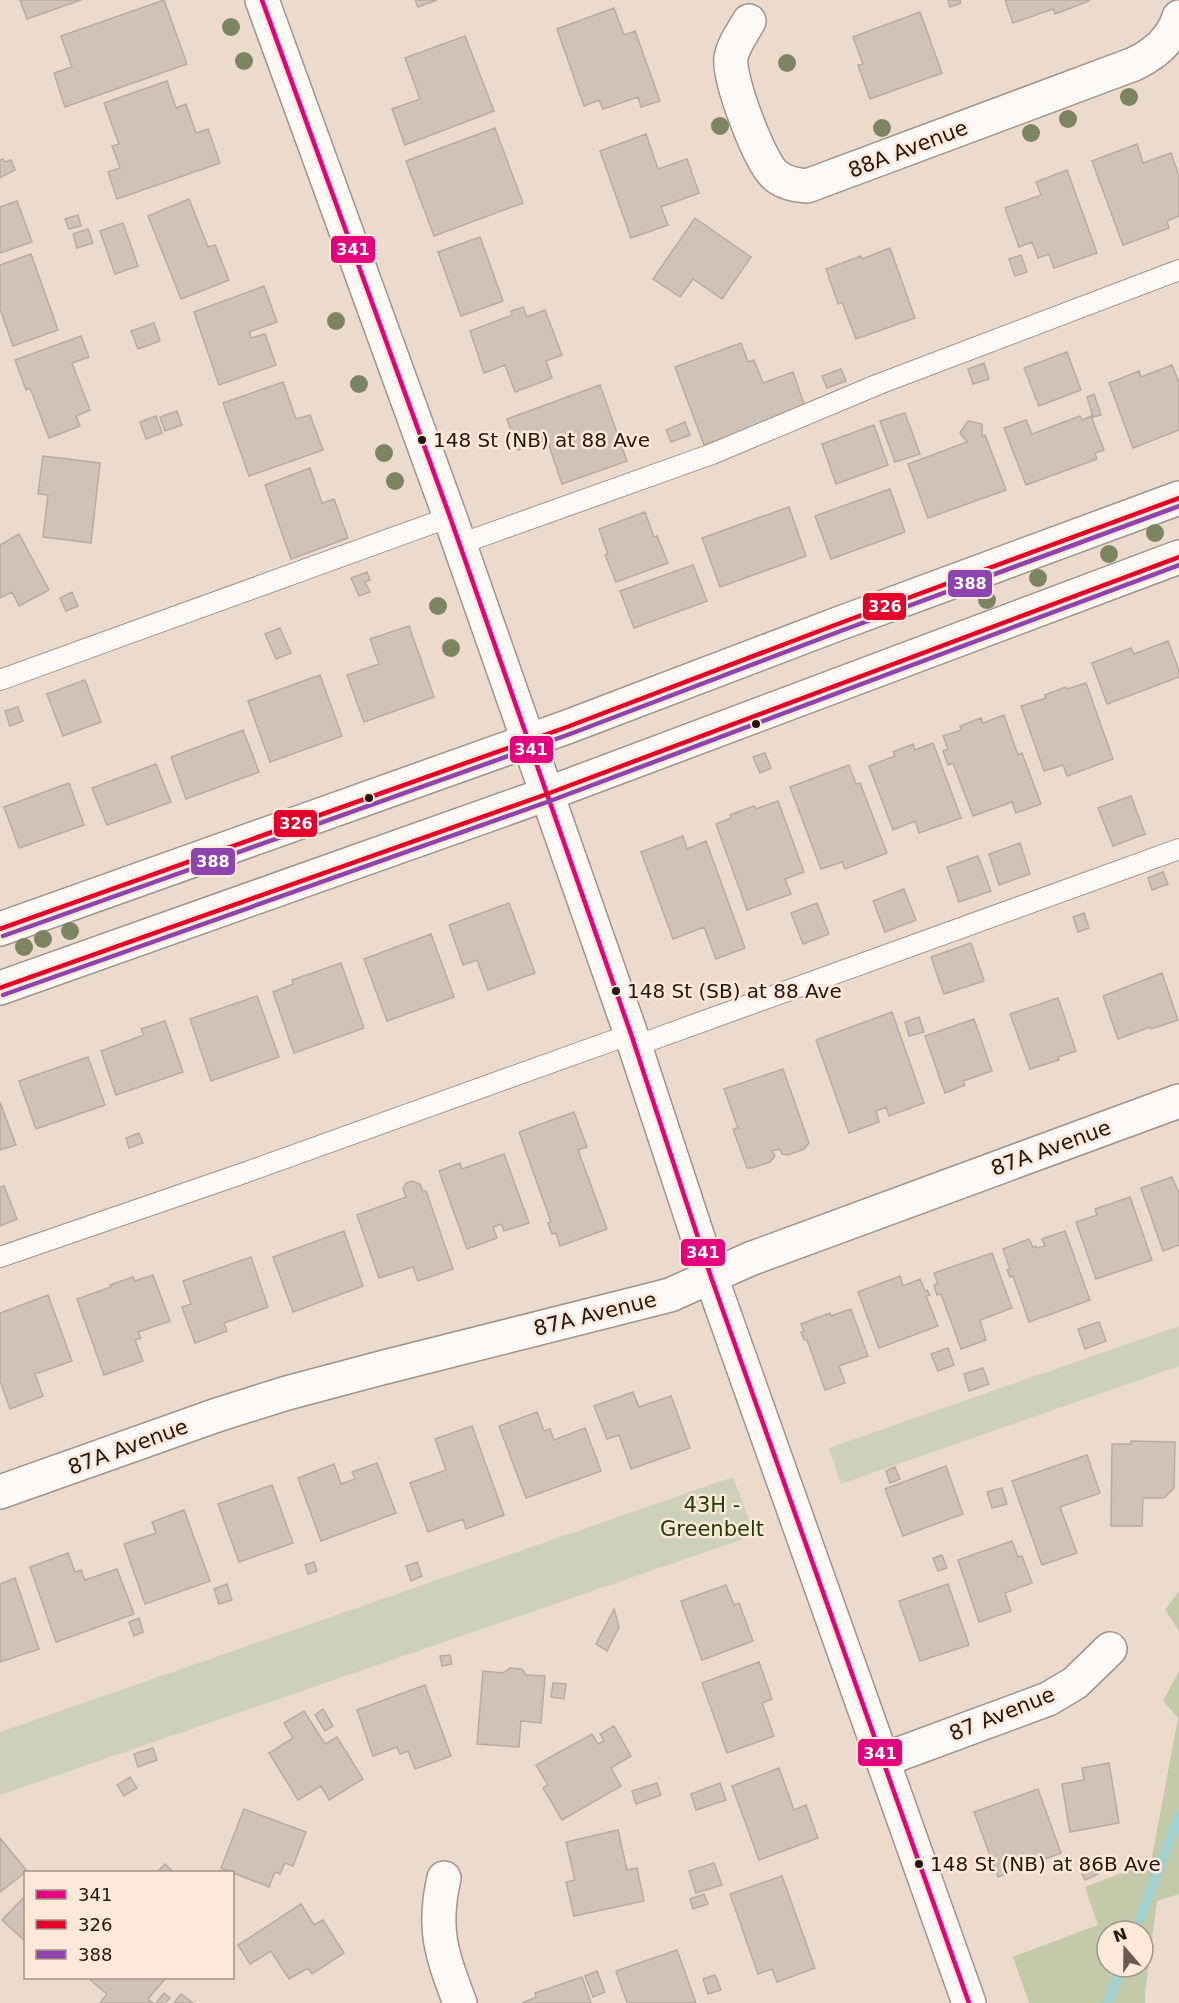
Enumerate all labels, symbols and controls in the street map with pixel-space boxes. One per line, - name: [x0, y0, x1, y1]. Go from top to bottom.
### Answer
- street label: 88A Avenue: [845, 115, 971, 183]
- line badge: 341: [330, 235, 376, 264]
- text: 341: [336, 240, 370, 259]
- place label: 148 St (NB) at 88 Ave: [433, 428, 650, 452]
- marker: 148 St (NB) at 88 Ave: [416, 434, 428, 446]
- line badge: 388: [947, 569, 993, 598]
- text: 388: [953, 574, 987, 593]
- line badge: 326: [862, 592, 907, 621]
- text: 326: [868, 597, 902, 616]
- unlabelled marker: [750, 718, 762, 730]
- line badge: 341: [509, 735, 554, 764]
- text: 341: [514, 740, 548, 759]
- unlabelled marker: [363, 792, 375, 804]
- line badge: 326: [273, 809, 318, 838]
- text: 326: [279, 814, 313, 833]
- line badge: 388: [190, 847, 236, 876]
- text: 388: [196, 852, 230, 871]
- place label: 148 St (SB) at 88 Ave: [627, 979, 842, 1003]
- marker: 148 St (SB) at 88 Ave: [610, 985, 622, 997]
- street label: 87A Avenue: [988, 1115, 1114, 1181]
- line badge: 341: [680, 1238, 726, 1267]
- text: 341: [686, 1243, 720, 1262]
- street label: 87A Avenue: [531, 1287, 659, 1341]
- street label: 87A Avenue: [65, 1414, 191, 1480]
- park label: 43H - Greenbelt: [660, 1493, 764, 1541]
- street label: 87 Avenue: [946, 1682, 1058, 1746]
- line badge: 341: [857, 1738, 903, 1767]
- text: 341: [863, 1744, 897, 1763]
- place label: 148 St (NB) at 86B Ave: [930, 1852, 1161, 1876]
- marker: 148 St (NB) at 86B Ave: [913, 1858, 925, 1870]
- legend: [24, 1871, 234, 1979]
- text: 341: [78, 1884, 112, 1905]
- text: 326: [78, 1914, 112, 1935]
- north arrow: [1095, 1919, 1155, 1979]
- text: N: [1110, 1924, 1130, 1947]
- text: 388: [78, 1944, 112, 1965]

